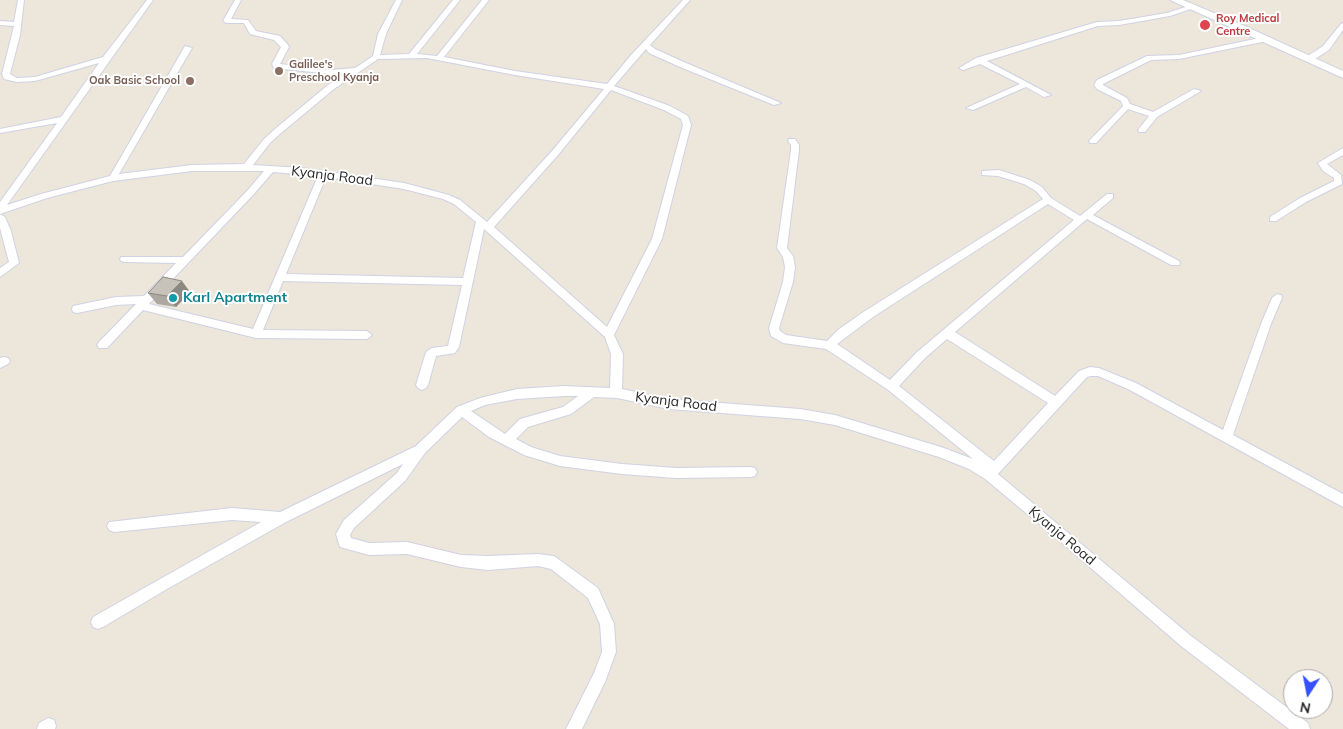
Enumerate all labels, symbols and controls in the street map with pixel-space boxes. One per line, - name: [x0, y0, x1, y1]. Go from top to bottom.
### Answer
- place label: Roy Medical Centre: [1216, 12, 1279, 38]
- marker: Roy Medical Centre: [1198, 18, 1212, 32]
- place label: Galilee's Preschool Kyanja: [289, 58, 379, 84]
- marker: Galilee's Preschool Kyanja: [273, 65, 285, 77]
- place label: Oak Basic School: [89, 74, 180, 88]
- marker: Oak Basic School: [184, 75, 196, 87]
- street label: Kyanja Road: [290, 163, 374, 189]
- place label: Karl Apartment: [183, 290, 287, 306]
- marker: Karl Apartment: [167, 292, 179, 304]
- street label: Kyanja Road: [634, 389, 718, 415]
- street label: Kyanja Road: [1025, 503, 1099, 569]
- north arrow: [1283, 669, 1333, 719]
- text: N: [1298, 698, 1312, 718]

